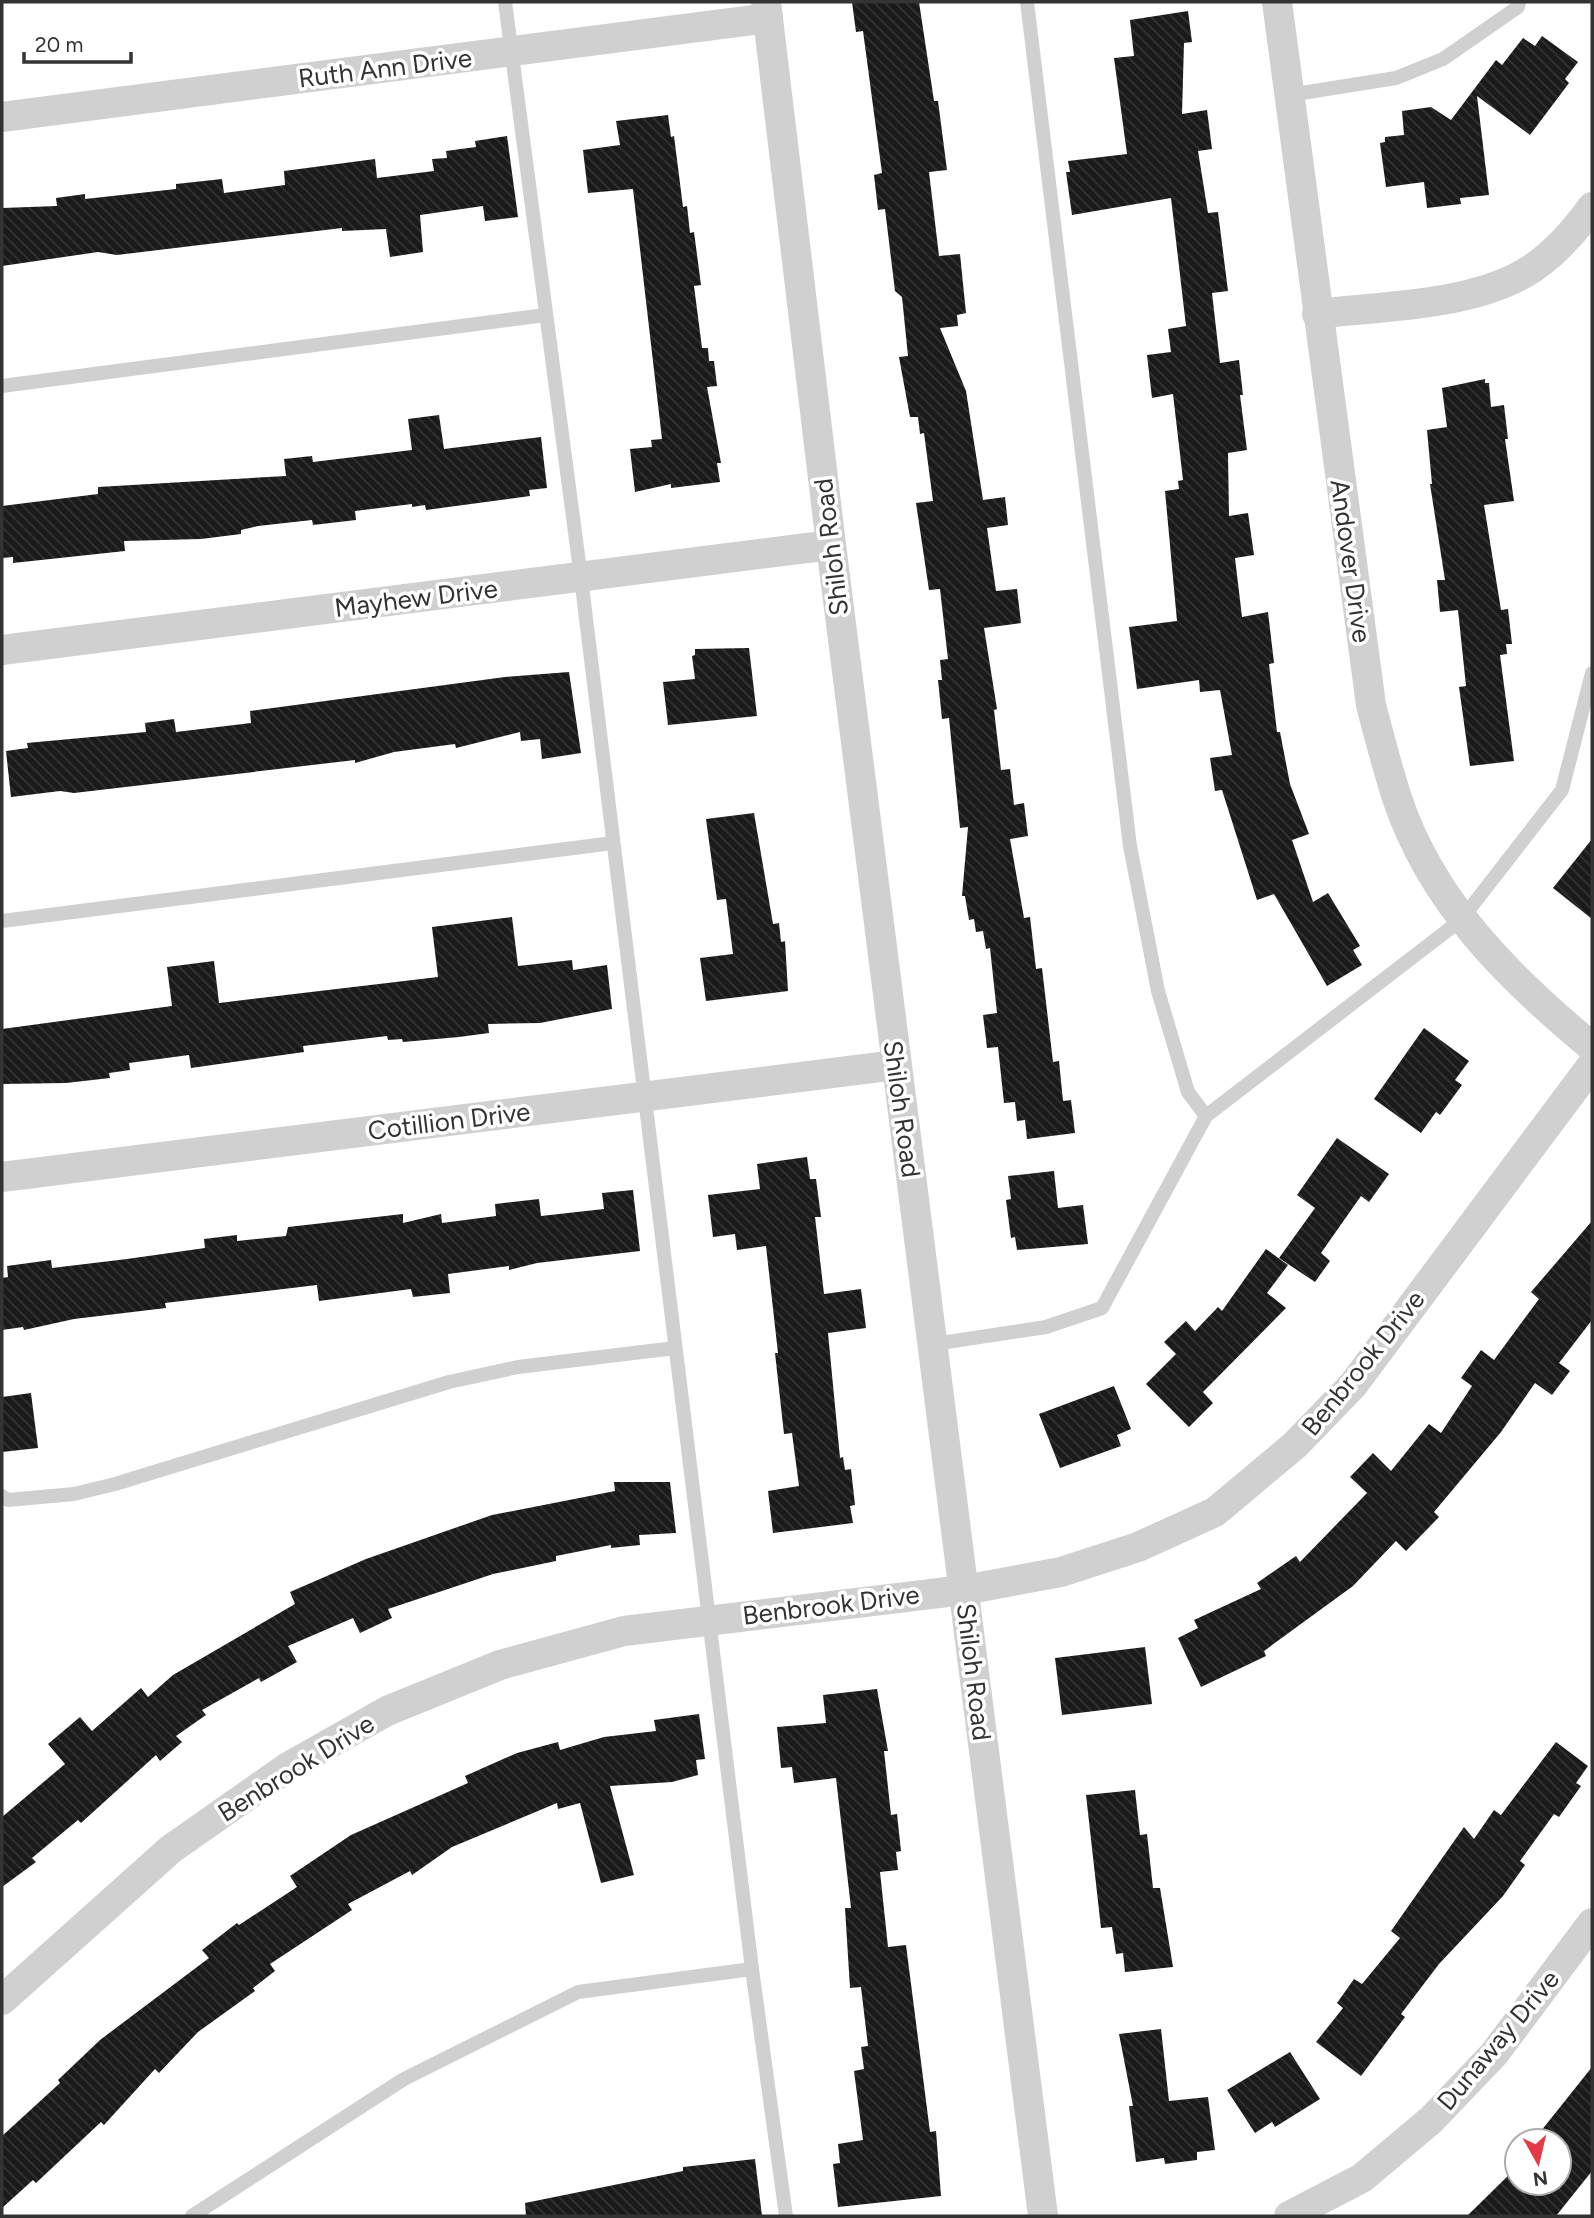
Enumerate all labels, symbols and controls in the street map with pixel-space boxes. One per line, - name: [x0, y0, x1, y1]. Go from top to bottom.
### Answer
- scale bar: [24, 21, 131, 65]
- text: 20 m: [35, 32, 83, 57]
- street label: Ruth Ann Drive: [296, 41, 474, 95]
- street label: Shiloh Road: [807, 477, 855, 617]
- street label: Andover Drive: [1324, 477, 1378, 645]
- street label: Mayhew Drive: [333, 572, 499, 624]
- street label: Shiloh Road: [877, 1038, 927, 1180]
- street label: Cotillion Drive: [366, 1095, 532, 1147]
- street label: Benbrook Drive: [1295, 1284, 1431, 1442]
- street label: Benbrook Drive: [741, 1578, 921, 1632]
- street label: Shiloh Road: [950, 1602, 998, 1742]
- street label: Benbrook Drive: [212, 1707, 380, 1829]
- street label: Dunaway Drive: [1430, 1963, 1566, 2117]
- north arrow: [1503, 2127, 1573, 2197]
- text: N: [1531, 2166, 1549, 2191]

